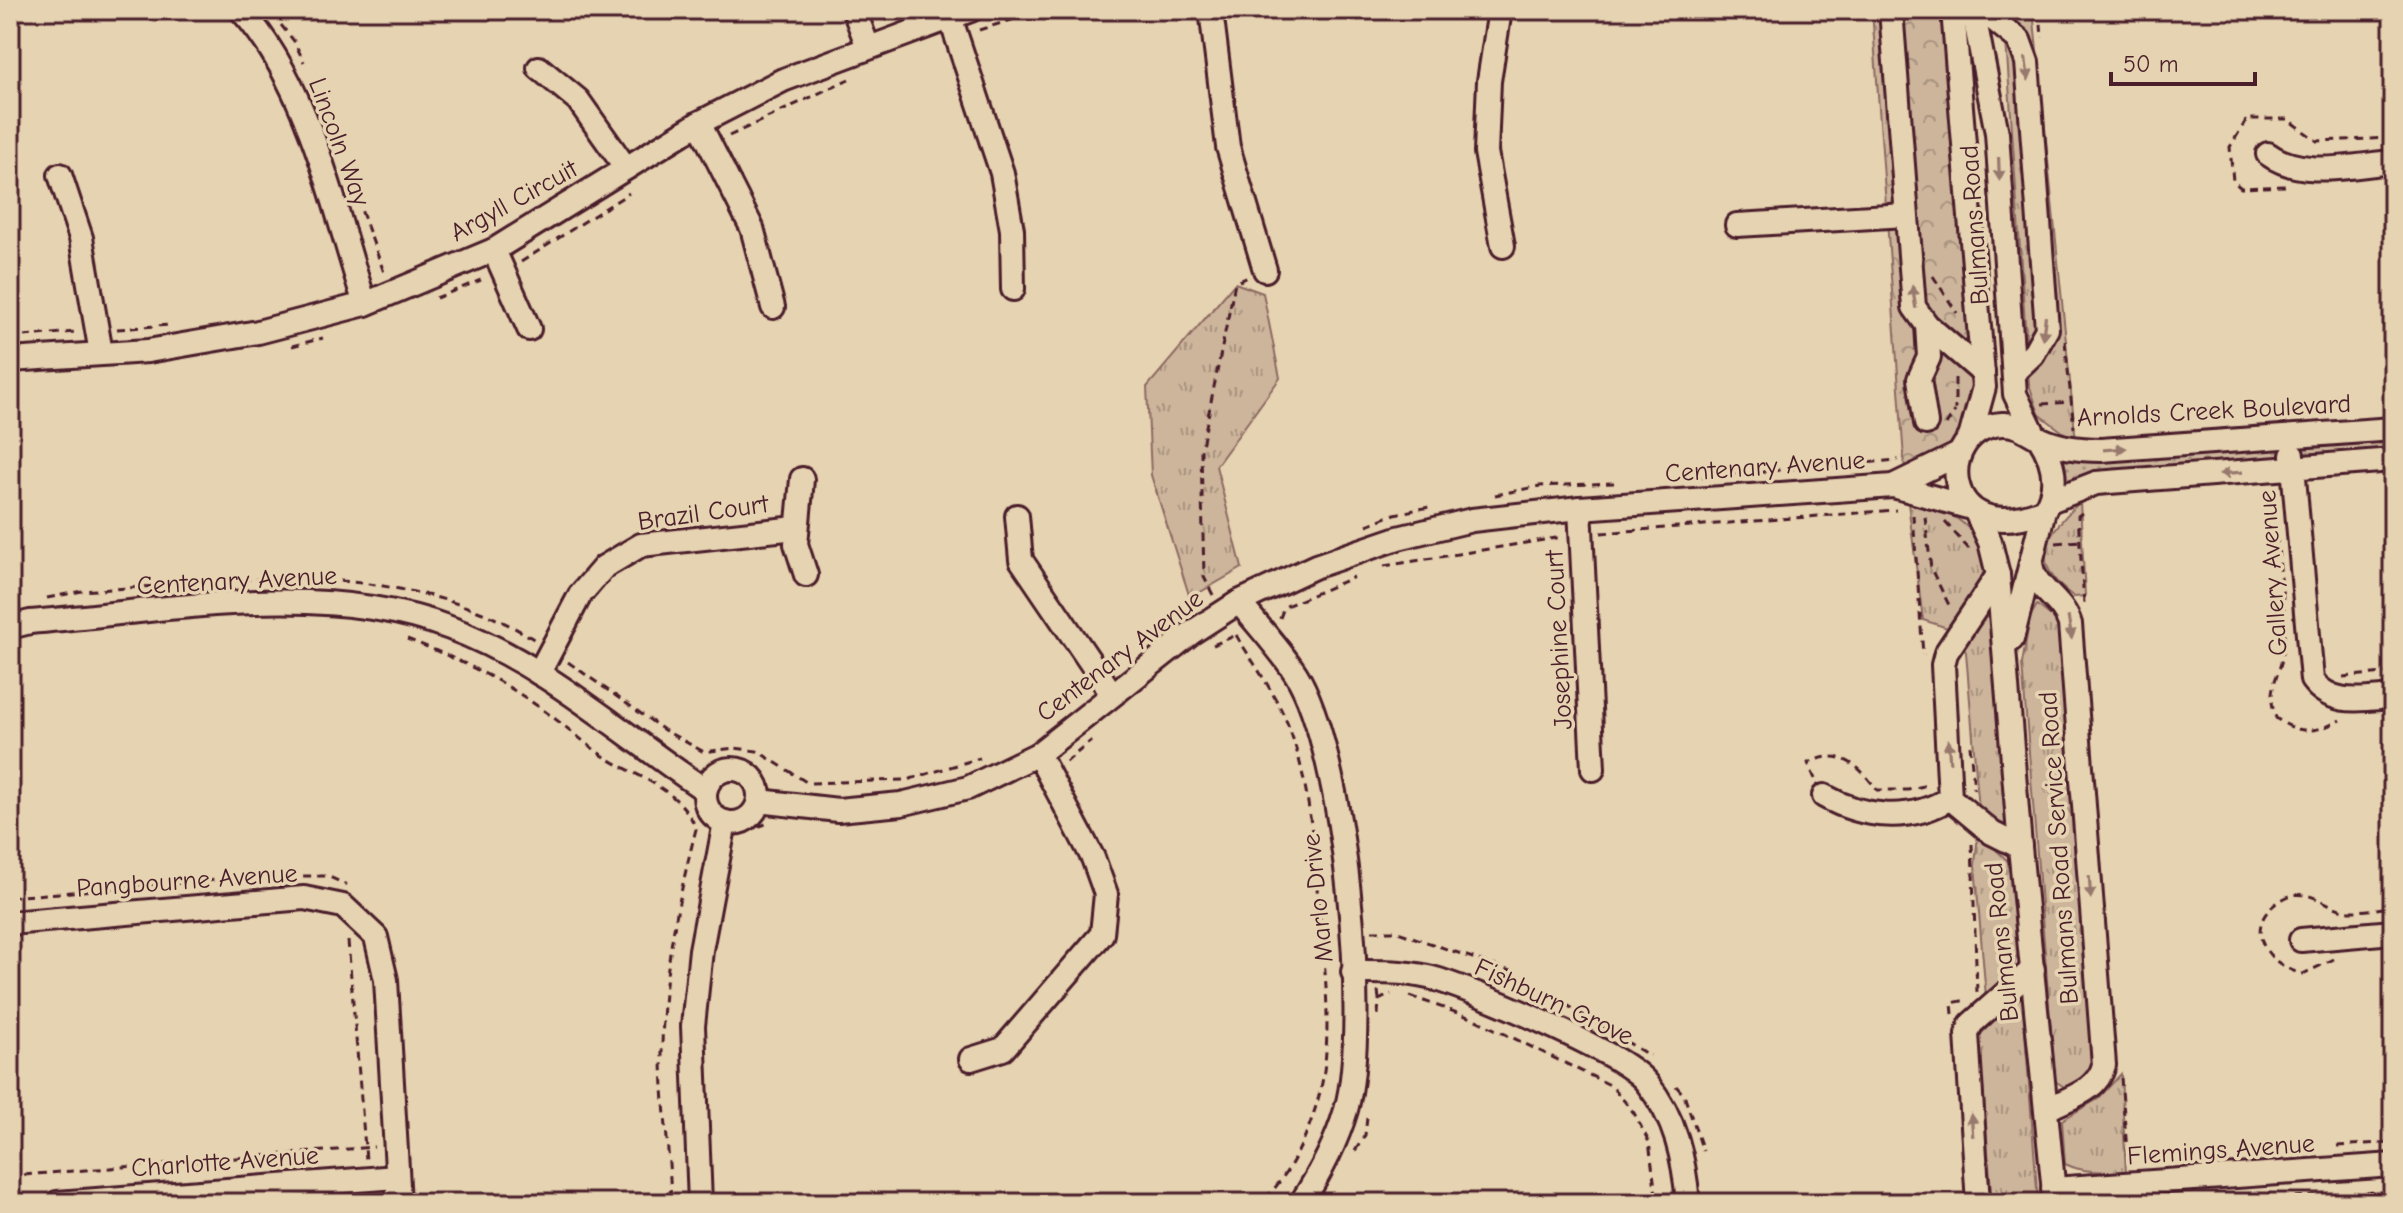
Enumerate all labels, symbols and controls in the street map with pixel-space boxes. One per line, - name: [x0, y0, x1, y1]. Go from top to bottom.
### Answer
- scale bar: [2111, 36, 2255, 86]
- text: 50 m: [2123, 50, 2179, 78]
- one-way arrow: [2021, 57, 2034, 82]
- street label: Lincoln Way: [302, 74, 376, 211]
- street label: Bulmans Road: [1954, 144, 1996, 306]
- street label: Argyll Circuit: [445, 153, 584, 248]
- one-way arrow: [1993, 157, 2006, 182]
- one-way arrow: [1907, 284, 1920, 309]
- one-way arrow: [2038, 316, 2051, 341]
- street label: Arnolds Creek Boulevard: [2076, 389, 2352, 433]
- one-way arrow: [2103, 442, 2128, 455]
- street label: Centenary Avenue: [1664, 445, 1866, 489]
- one-way arrow: [2219, 467, 2244, 480]
- street label: Brazil Court: [636, 489, 772, 537]
- street label: Gallery Avenue: [2252, 489, 2294, 657]
- street label: Josephine Court: [1539, 548, 1579, 731]
- street label: Centenary Avenue: [136, 561, 338, 601]
- street label: Centenary Avenue: [1031, 584, 1209, 728]
- one-way arrow: [2064, 615, 2076, 640]
- street label: Bulmans Road Service Road: [2033, 691, 2085, 1005]
- one-way arrow: [1942, 738, 1955, 763]
- street label: Marlo Drive: [1296, 832, 1340, 964]
- street label: Pangbourne Avenue: [75, 858, 299, 904]
- street label: Bulmans Road: [1979, 861, 2025, 1023]
- one-way arrow: [2084, 875, 2097, 900]
- street label: Fishburn Grove: [1470, 952, 1638, 1052]
- one-way arrow: [1965, 1112, 1978, 1137]
- street label: Flemings Avenue: [2126, 1128, 2316, 1172]
- street label: Charlotte Avenue: [130, 1140, 320, 1184]

